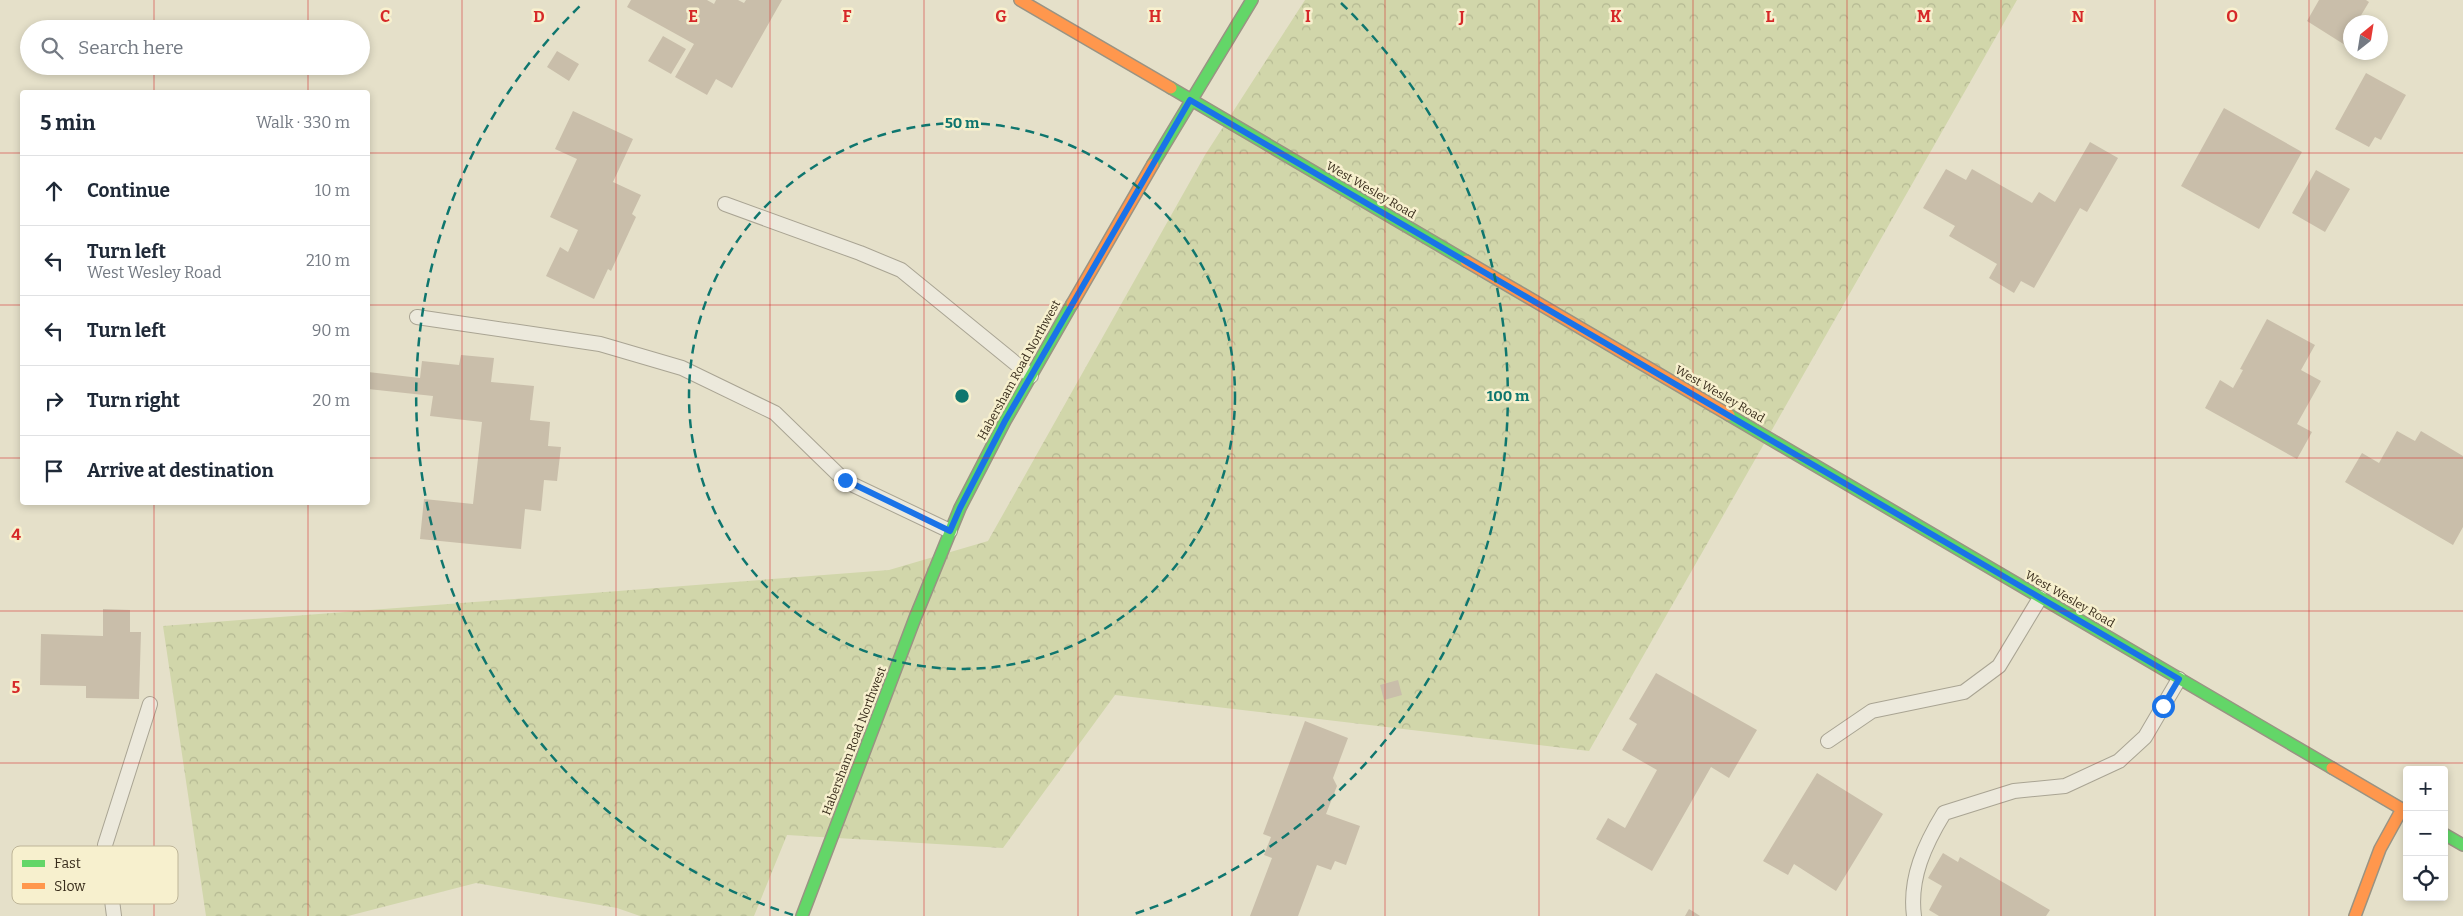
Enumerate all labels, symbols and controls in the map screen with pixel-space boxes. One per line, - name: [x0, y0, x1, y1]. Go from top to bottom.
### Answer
- text: C: [380, 7, 390, 26]
- text: D: [533, 7, 545, 26]
- text: E: [688, 7, 698, 26]
- text: F: [843, 7, 852, 26]
- text: G: [995, 7, 1007, 26]
- text: H: [1149, 7, 1162, 26]
- text: I: [1305, 7, 1311, 26]
- text: J: [1458, 7, 1465, 26]
- text: K: [1610, 7, 1622, 26]
- text: L: [1766, 7, 1775, 26]
- text: M: [1917, 7, 1931, 26]
- text: N: [2072, 7, 2084, 26]
- text: O: [2226, 7, 2238, 26]
- north arrow: [2343, 15, 2388, 60]
- search box: [20, 20, 370, 75]
- icon: search: [38, 34, 66, 62]
- text: Search here: [78, 36, 183, 59]
- text: 5 min: [40, 110, 96, 136]
- text: Walk · 330 m: [256, 113, 350, 132]
- text: 50 m: [945, 114, 980, 132]
- street label: West Wesley Road: [1324, 159, 1418, 221]
- icon: ahead: [40, 177, 68, 205]
- text: Continue: [87, 179, 170, 202]
- text: 10 m: [315, 181, 350, 200]
- text: Turn left: [87, 240, 166, 263]
- icon: left: [40, 247, 68, 275]
- text: 210 m: [306, 251, 350, 270]
- text: West Wesley Road: [87, 263, 222, 282]
- street label: Habersham Road Northwest: [975, 297, 1064, 442]
- icon: left: [40, 317, 68, 345]
- text: Turn left: [87, 319, 166, 342]
- text: 90 m: [312, 321, 350, 340]
- street label: West Wesley Road: [1673, 363, 1767, 425]
- icon: right: [40, 387, 68, 415]
- centre of rings: [953, 387, 971, 405]
- text: 100 m: [1487, 387, 1530, 405]
- text: Turn right: [87, 389, 180, 412]
- text: 20 m: [313, 391, 350, 410]
- icon: arrive: [40, 457, 68, 485]
- text: Arrive at destination: [87, 459, 274, 482]
- route end: [834, 469, 857, 492]
- text: 4: [11, 525, 21, 544]
- street label: West Wesley Road: [2023, 568, 2117, 630]
- street label: Habersham Road Northwest: [819, 664, 889, 817]
- text: 5: [12, 678, 21, 697]
- route start: [2152, 695, 2175, 718]
- map controls: [2403, 766, 2448, 901]
- button: +: [2403, 766, 2448, 811]
- button: −: [2403, 811, 2448, 856]
- legend: [12, 846, 178, 904]
- text: Fast: [54, 855, 81, 872]
- button: locate: [2403, 856, 2448, 901]
- text: Slow: [54, 878, 86, 895]

